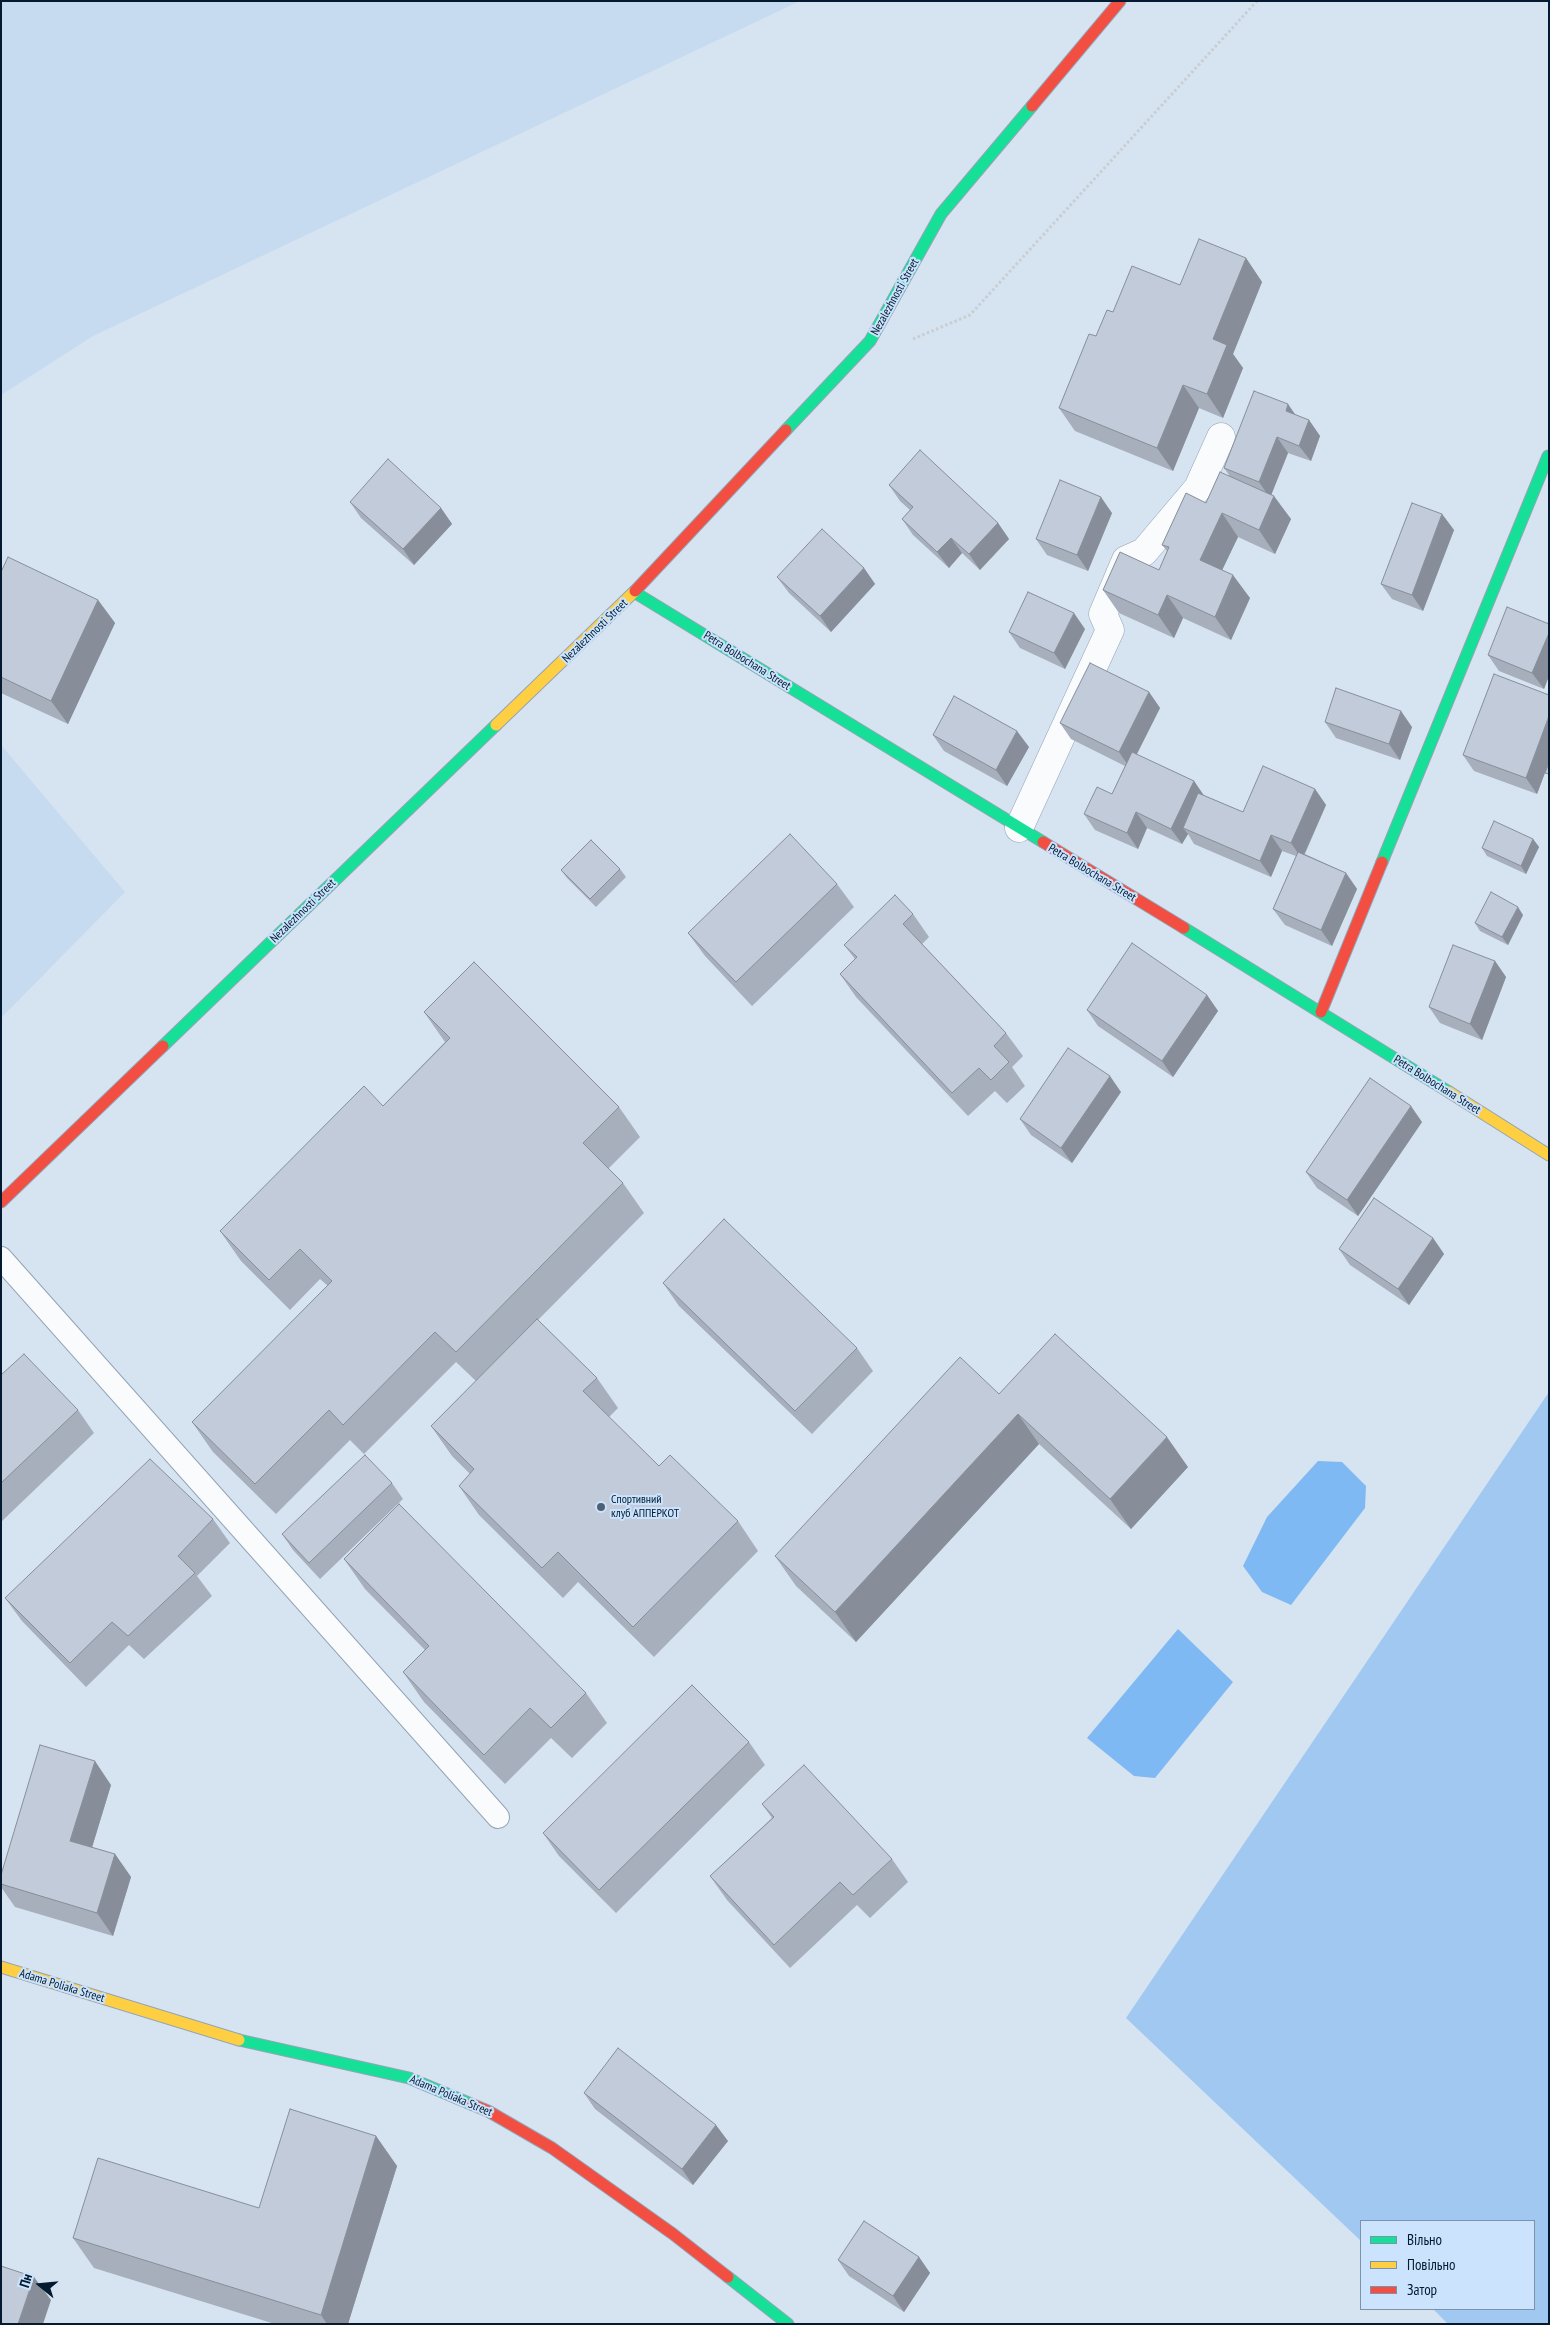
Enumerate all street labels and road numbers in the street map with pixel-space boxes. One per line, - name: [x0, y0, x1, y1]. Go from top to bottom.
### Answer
- street label: Nezalezhnosti Street: [868, 256, 922, 338]
- street label: Nezalezhnosti Street: [559, 596, 631, 666]
- street label: Petra Bolbochana Street: [701, 628, 793, 694]
- street label: Petra Bolbochana Street: [1046, 841, 1138, 905]
- street label: Nezalezhnosti Street: [267, 876, 339, 946]
- street label: Petra Bolbochana Street: [1391, 1052, 1483, 1118]
- street label: Adama Poliaka Street: [18, 1966, 106, 2006]
- street label: Adama Poliaka Street: [408, 2072, 494, 2120]

